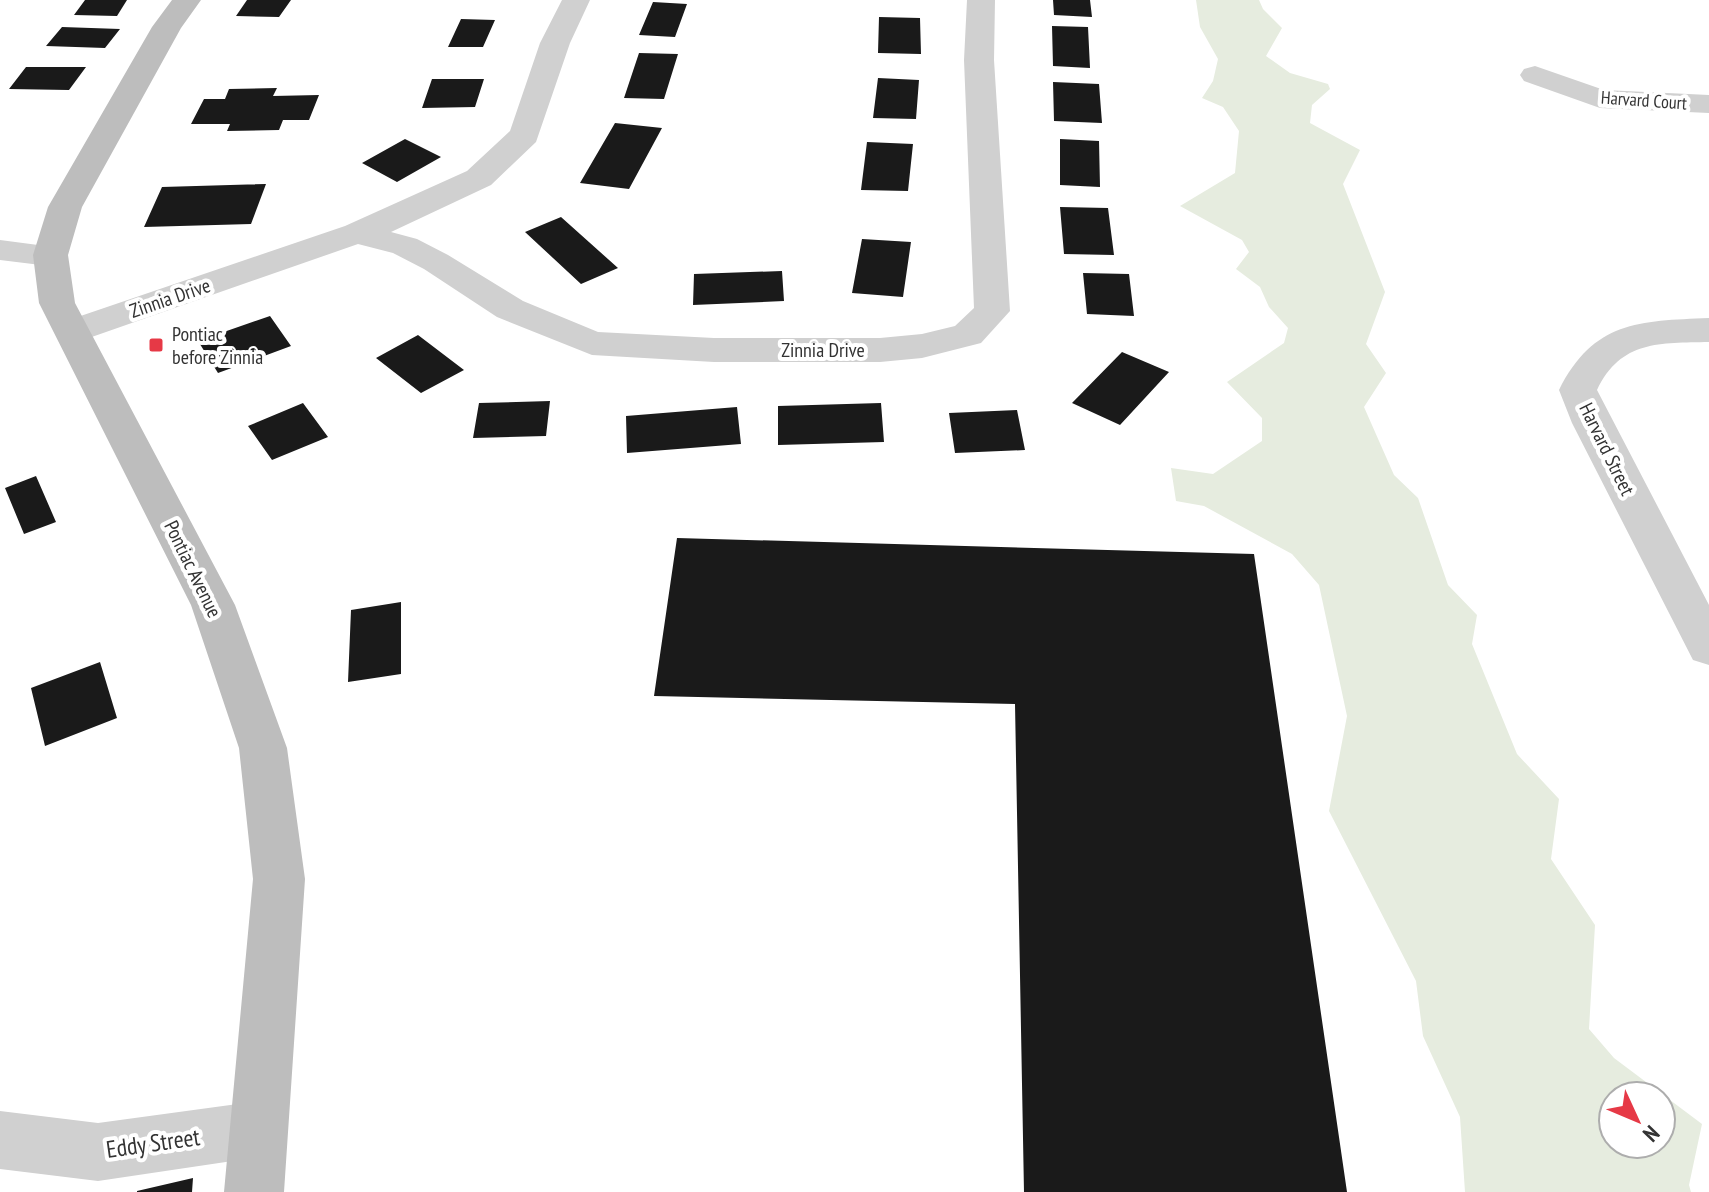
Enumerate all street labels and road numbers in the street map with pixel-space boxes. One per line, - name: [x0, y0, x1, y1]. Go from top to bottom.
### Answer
- street label: Harvard Court: [1600, 86, 1688, 114]
- street label: Zinnia Drive: [126, 272, 214, 324]
- street label: Zinnia Drive: [781, 337, 865, 363]
- street label: Harvard Street: [1573, 398, 1641, 500]
- street label: Pontiac Avenue: [158, 516, 228, 622]
- street label: Eddy Street: [104, 1121, 202, 1165]

